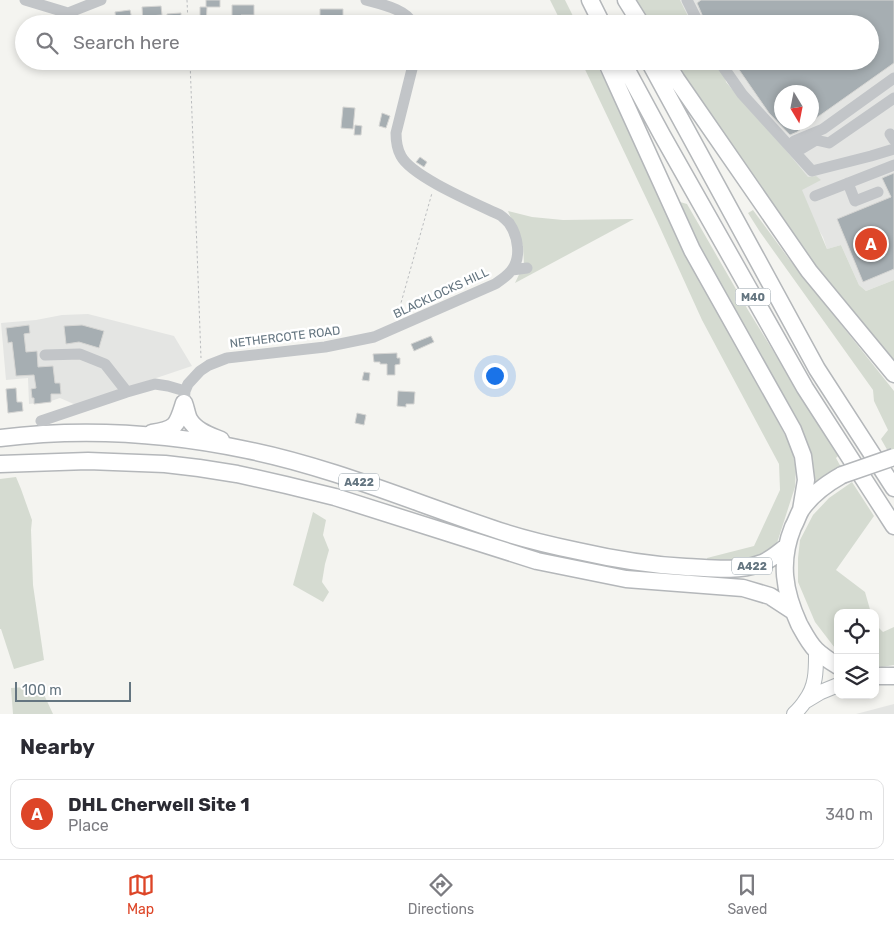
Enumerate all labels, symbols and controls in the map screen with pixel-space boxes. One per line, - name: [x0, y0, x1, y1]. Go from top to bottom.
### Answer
- search box: [15, 15, 879, 70]
- icon: search: [33, 29, 61, 57]
- text: Search here: [73, 31, 180, 54]
- north arrow: [774, 85, 819, 130]
- pin: A: [855, 225, 887, 263]
- street label: BLACKLOCKS HILL: [391, 265, 491, 321]
- road number: M40: [736, 288, 770, 306]
- street label: NETHERCOTE ROAD: [229, 323, 341, 351]
- your location: [482, 363, 508, 389]
- road number: A422: [339, 474, 379, 491]
- road number: A422: [732, 558, 772, 574]
- map controls: [834, 609, 879, 699]
- button: locate: [834, 609, 879, 654]
- button: layers: [834, 654, 879, 699]
- scale bar: [15, 679, 131, 702]
- text: 100 m: [22, 682, 62, 699]
- text: Nearby: [20, 734, 95, 759]
- text: DHL Cherwell Site 1: [68, 793, 250, 816]
- text: A: [31, 805, 43, 824]
- text: 340 m: [825, 805, 873, 824]
- text: Place: [68, 816, 109, 835]
- tab: Map: [127, 871, 155, 918]
- tab: Directions: [408, 871, 474, 918]
- tab: Saved: [727, 871, 767, 918]

